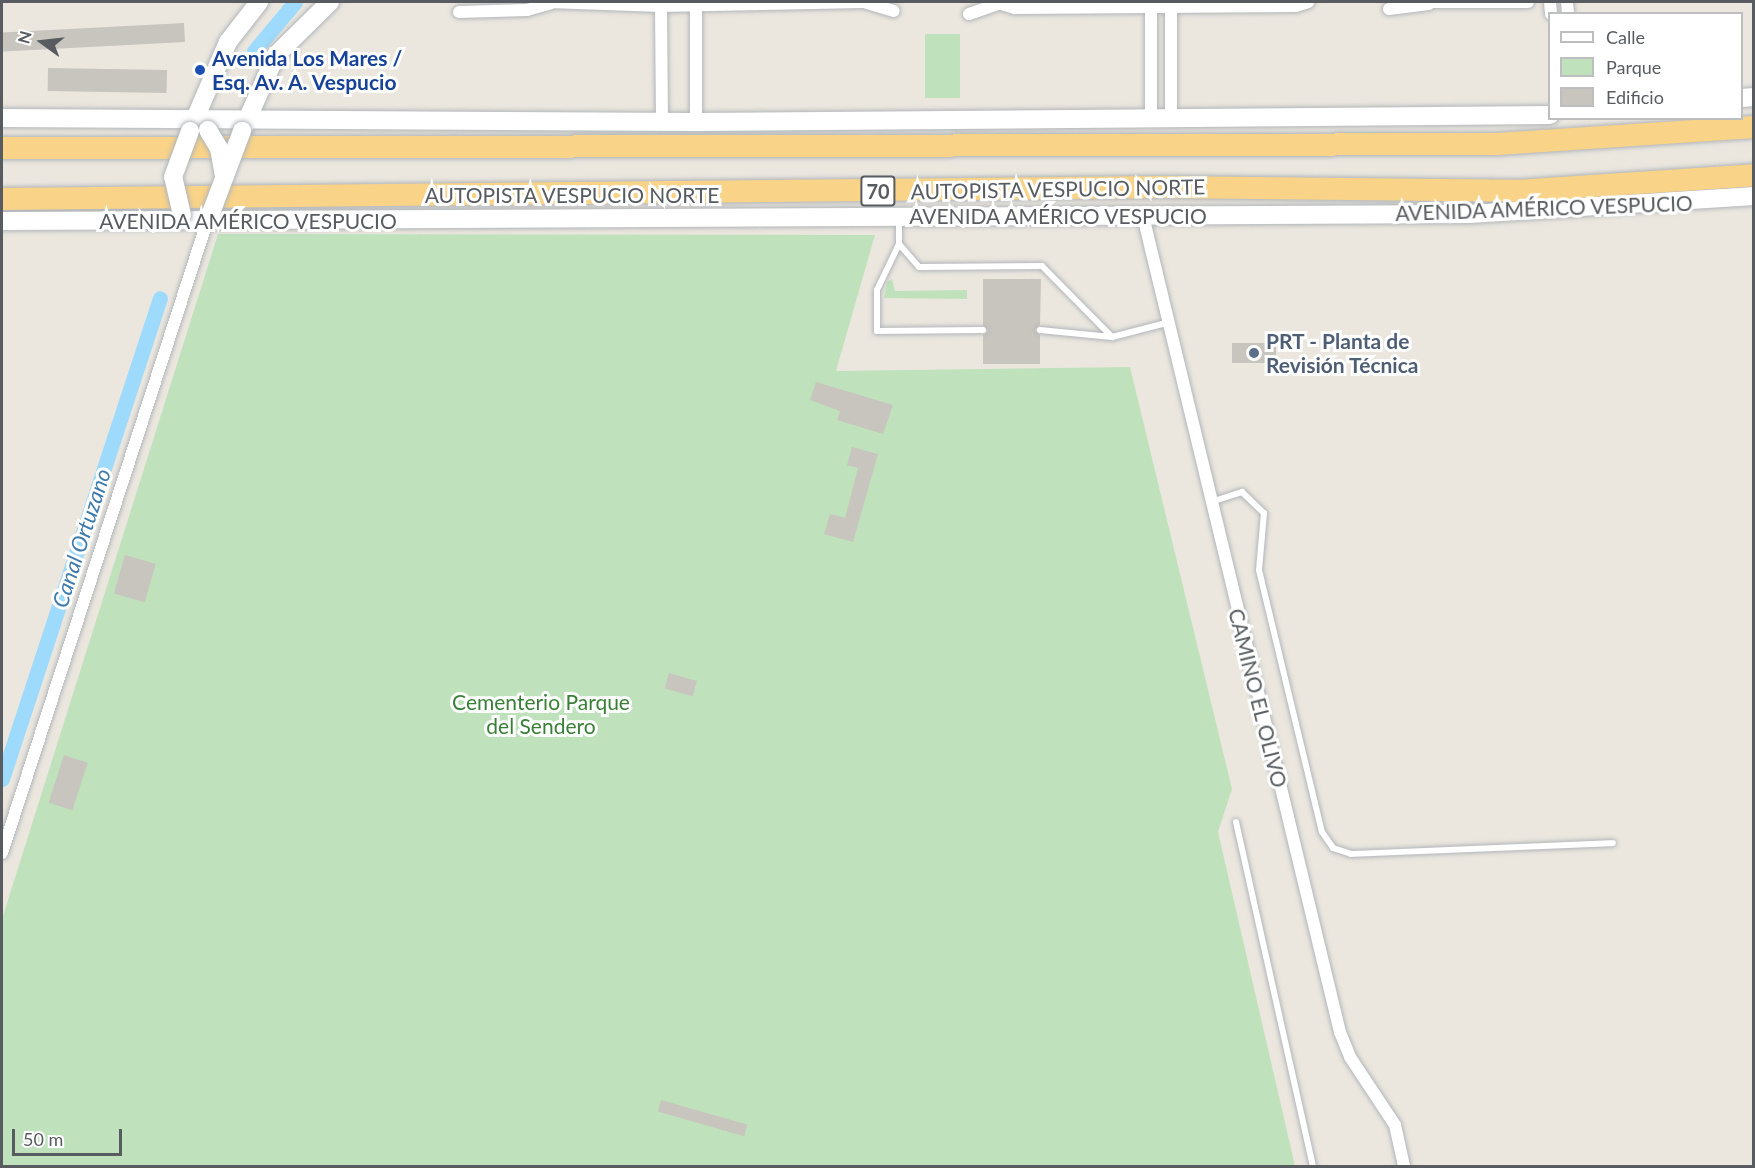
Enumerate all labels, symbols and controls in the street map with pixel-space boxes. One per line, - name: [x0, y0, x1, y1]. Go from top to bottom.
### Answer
- north arrow: [12, 12, 72, 72]
- legend: [1548, 12, 1743, 120]
- text: Calle: [1606, 26, 1645, 48]
- text: N: [13, 29, 35, 46]
- place label: Avenida Los Mares / Esq. Av. A. Vespucio: [212, 45, 402, 95]
- text: Parque: [1606, 56, 1661, 78]
- marker: Avenida Los Mares / Esq. Av. A. Vespucio: [193, 63, 207, 77]
- text: Edificio: [1606, 86, 1664, 108]
- road number: 70: [860, 174, 896, 208]
- street label: AUTOPISTA VESPUCIO NORTE: [910, 174, 1206, 204]
- street label: AUTOPISTA VESPUCIO NORTE: [424, 182, 720, 208]
- street label: AVENIDA AMÉRICO VESPUCIO: [1394, 190, 1694, 226]
- street label: AVENIDA AMÉRICO VESPUCIO: [908, 203, 1208, 229]
- street label: AVENIDA AMÉRICO VESPUCIO: [98, 208, 398, 234]
- place label: PRT - Planta de Revisión Técnica: [1266, 328, 1419, 378]
- marker: PRT - Planta de Revisión Técnica: [1247, 346, 1261, 360]
- water label: Canal Ortuzano: [46, 465, 116, 611]
- street label: CAMINO EL OLIVO: [1223, 606, 1293, 790]
- park label: Cementerio Parque del Sendero: [452, 689, 630, 739]
- scale bar: [15, 1117, 124, 1155]
- text: 50 m: [23, 1128, 63, 1150]

